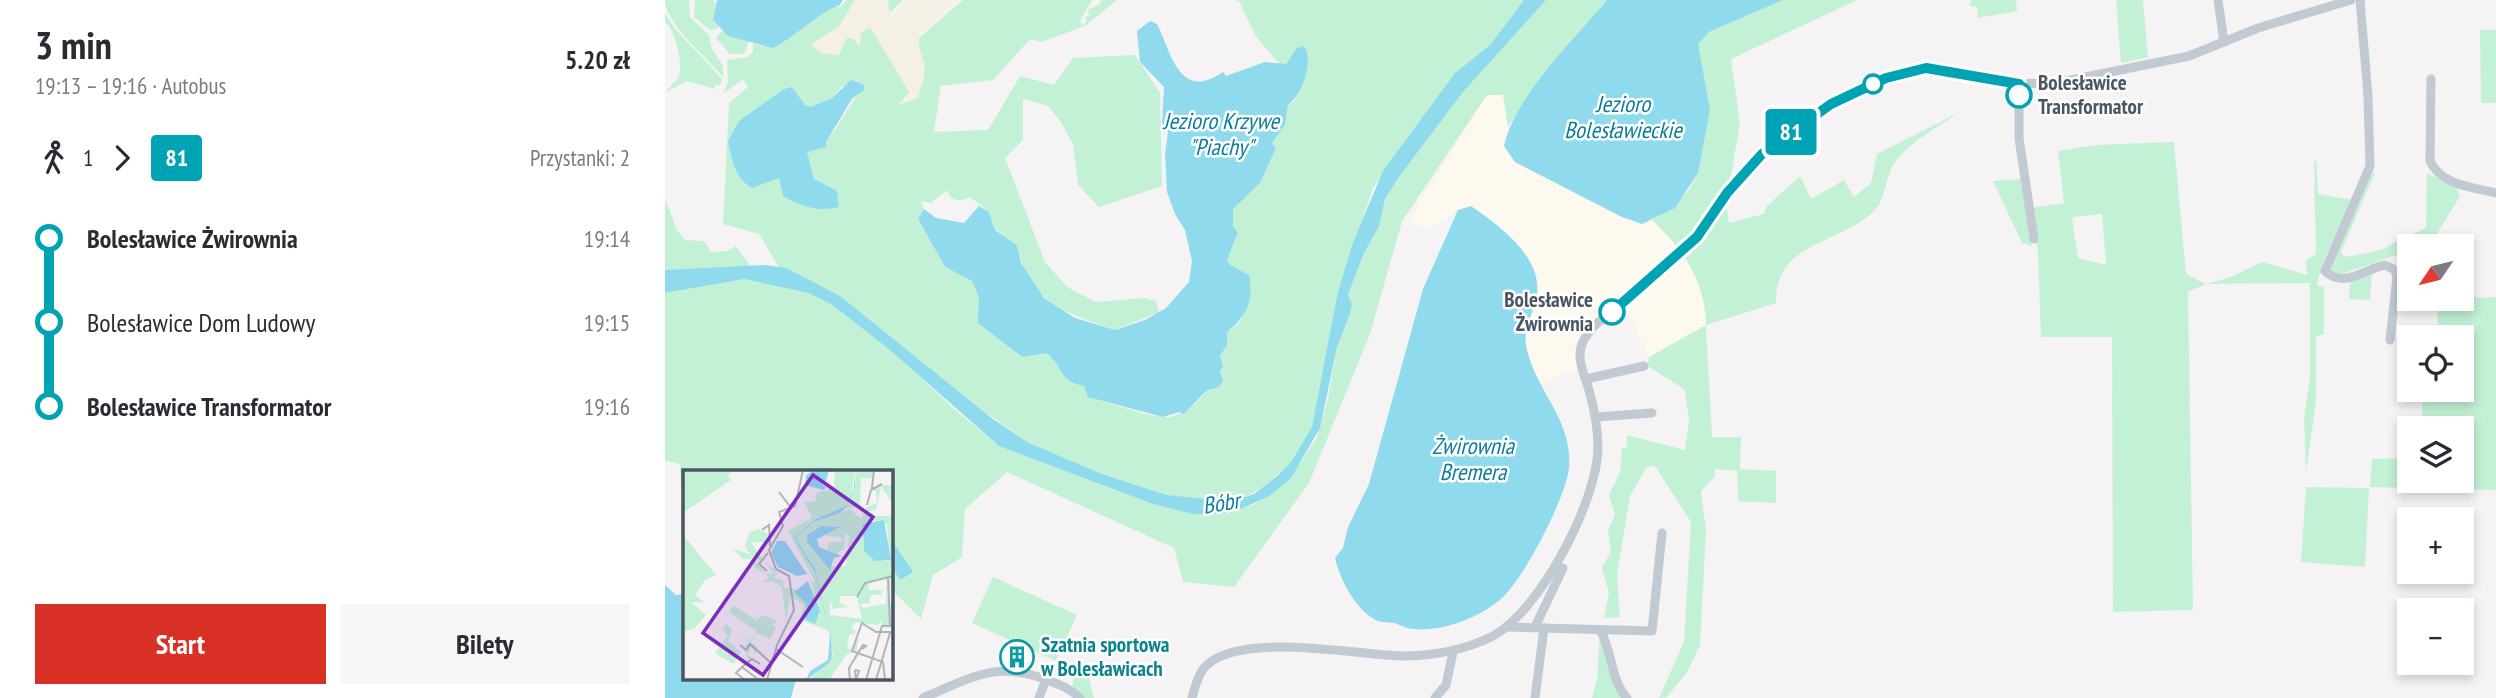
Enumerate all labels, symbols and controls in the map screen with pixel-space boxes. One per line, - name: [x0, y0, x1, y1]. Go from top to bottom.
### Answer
- text: 3 min: [35, 20, 112, 69]
- text: 5.20 zł: [565, 43, 630, 76]
- place label: Bolesławice Transformator: [2038, 69, 2144, 120]
- text: 19:13 – 19:16 · Autobus: [35, 71, 226, 100]
- unlabelled marker: [1863, 74, 1883, 94]
- marker: Bolesławice Transformator: [2006, 82, 2032, 108]
- water label: Jezioro Bolesławieckie: [1564, 89, 1683, 144]
- water label: Jezioro Krzywe "Piachy": [1162, 106, 1281, 161]
- line badge: 81: [1759, 109, 1823, 155]
- text: 81: [1780, 116, 1802, 147]
- icon: walk: [35, 139, 73, 177]
- icon: forward: [103, 139, 141, 177]
- text: 81: [165, 142, 188, 173]
- text: 1: [83, 143, 93, 172]
- text: Przystanki: 2: [530, 143, 630, 172]
- text: Bolesławice Żwirownia: [87, 222, 298, 255]
- text: 19:14: [584, 224, 630, 253]
- north arrow: [2397, 234, 2475, 312]
- map controls: [2397, 234, 2474, 675]
- place label: Bolesławice Żwirownia: [1504, 286, 1593, 337]
- marker: Bolesławice Żwirownia: [1599, 299, 1625, 325]
- text: Bolesławice Dom Ludowy: [87, 306, 315, 339]
- text: 19:15: [584, 308, 630, 337]
- button: locate: [2397, 325, 2474, 402]
- text: Bolesławice Transformator: [87, 390, 331, 423]
- text: 19:16: [584, 392, 630, 421]
- button: layers: [2397, 416, 2474, 493]
- water label: Żwirownia Bremera: [1432, 431, 1516, 486]
- inset map: [683, 470, 893, 680]
- water label: Bóbr: [1200, 485, 1245, 520]
- button: +: [2397, 507, 2474, 584]
- button: −: [2397, 598, 2474, 675]
- button: Start: [35, 604, 326, 684]
- button: Bilety: [340, 604, 630, 684]
- place label: Szatnia sportowa w Bolesławicach: [1040, 631, 1170, 682]
- building icon: Szatnia sportowa w Bolesławicach: [998, 638, 1036, 676]

